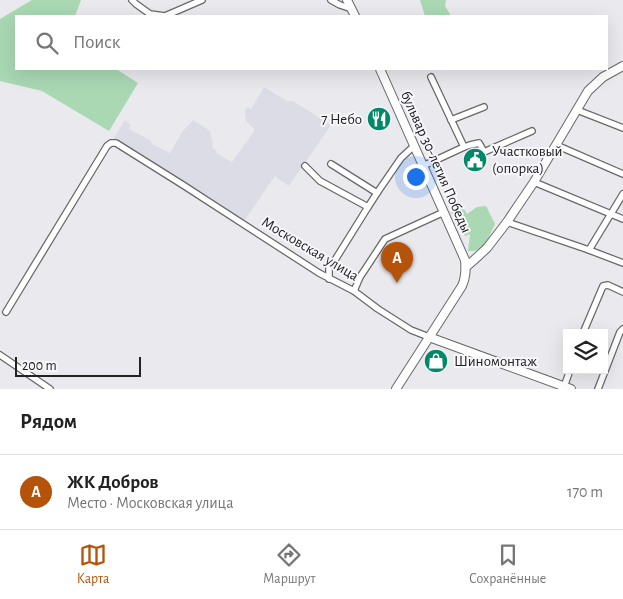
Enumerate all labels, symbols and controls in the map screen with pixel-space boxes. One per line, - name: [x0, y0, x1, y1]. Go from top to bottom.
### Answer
- search box: [15, 15, 608, 70]
- icon: search: [33, 29, 61, 57]
- text: Поиск: [73, 33, 120, 52]
- street label: бульвар 30-летия Победы: [398, 89, 474, 235]
- restaurant icon: 7 Небо: [366, 106, 392, 132]
- place label: 7 Небо: [321, 112, 362, 127]
- place label: Участковый (опорка): [492, 144, 563, 176]
- public building icon: Участковый (опорка): [462, 147, 488, 173]
- your location: [403, 164, 429, 190]
- street label: Московская улица: [259, 214, 361, 284]
- pin: A: [381, 242, 413, 283]
- map controls: [563, 329, 608, 374]
- button: layers: [563, 329, 608, 374]
- shop icon: Шиномонтаж: [423, 348, 449, 374]
- scale bar: [15, 354, 141, 377]
- place label: Шиномонтаж: [454, 354, 537, 369]
- text: 200 m: [22, 359, 57, 373]
- text: Рядом: [20, 411, 77, 432]
- text: ЖК Добров: [67, 473, 159, 492]
- text: A: [31, 484, 41, 500]
- text: 170 m: [567, 484, 603, 500]
- text: Место · Московская улица: [67, 495, 234, 511]
- tab: Карта: [77, 541, 110, 588]
- tab: Маршрут: [263, 541, 316, 588]
- tab: Сохранённые: [469, 541, 546, 588]

